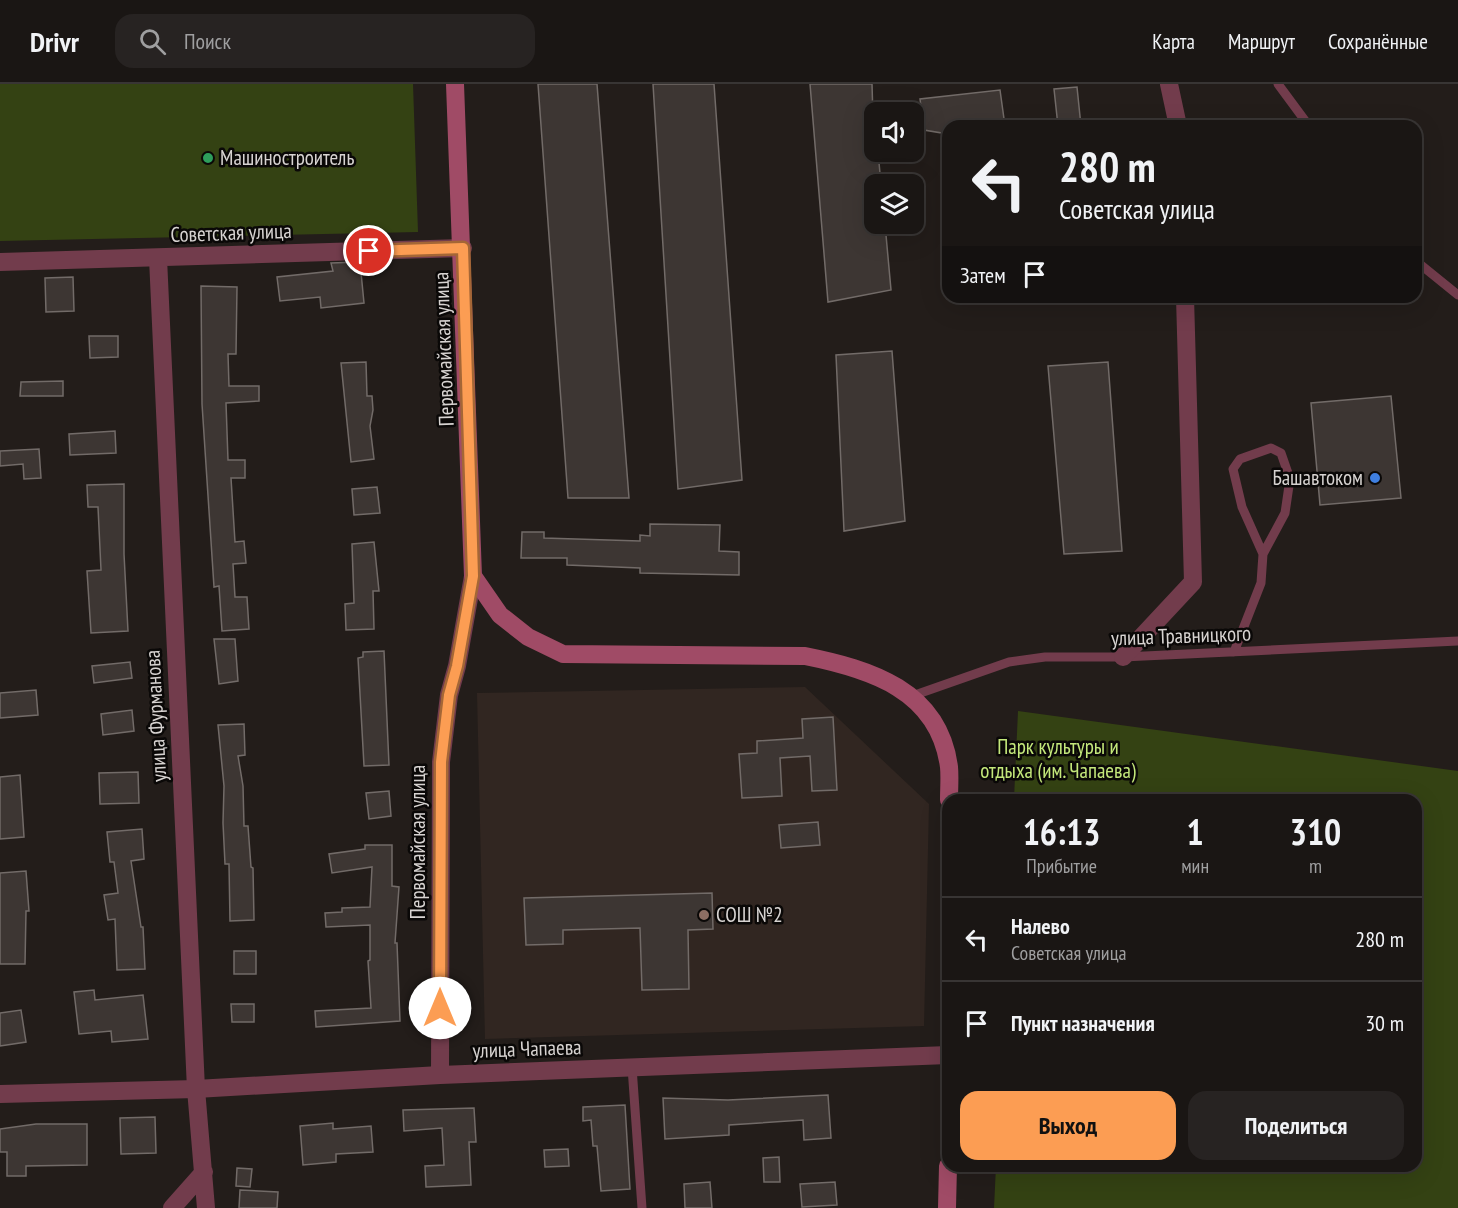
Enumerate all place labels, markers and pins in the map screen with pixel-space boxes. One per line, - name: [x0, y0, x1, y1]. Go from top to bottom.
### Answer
- place label: Машиностроитель: [220, 144, 354, 171]
- marker: Машиностроитель: [201, 151, 215, 165]
- pin: [343, 225, 394, 276]
- place label: Башавтоком: [1272, 464, 1363, 491]
- marker: Башавтоком: [1368, 471, 1382, 485]
- place label: СОШ №2: [716, 901, 783, 928]
- marker: СОШ №2: [697, 908, 711, 922]

